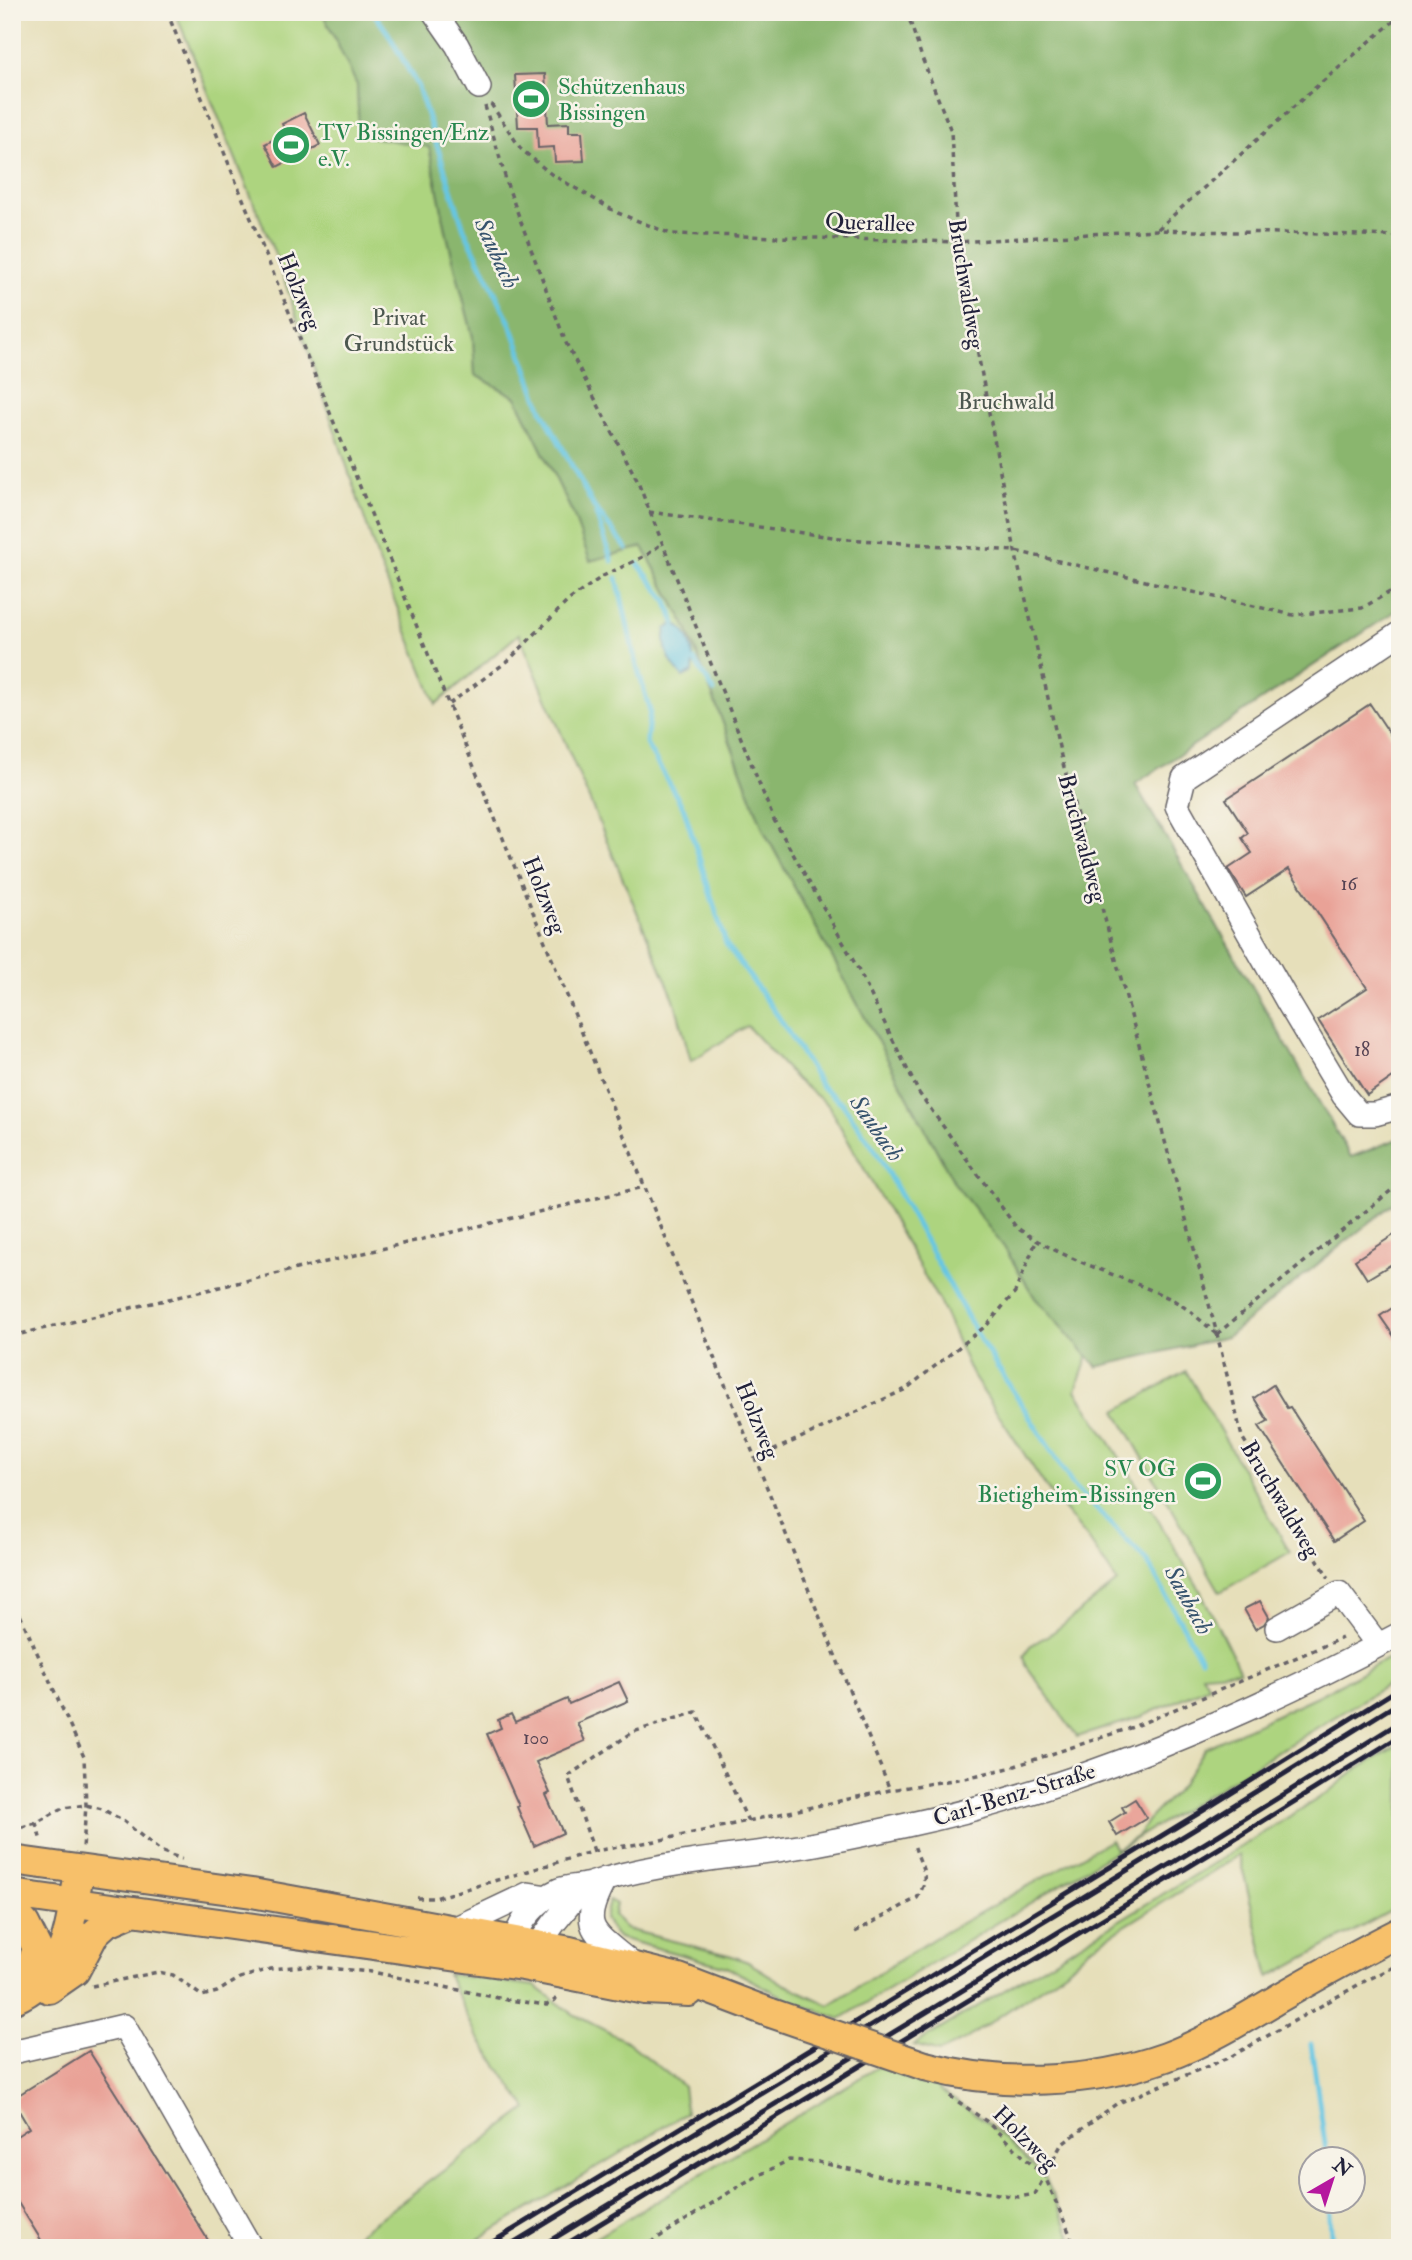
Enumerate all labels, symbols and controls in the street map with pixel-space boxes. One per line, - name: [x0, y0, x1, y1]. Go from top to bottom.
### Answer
- place label: Schützenhaus Bissingen: [558, 72, 685, 127]
- sports icon: Schützenhaus Bissingen: [510, 78, 552, 120]
- place label: TV Bissingen/Enz e.V.: [318, 118, 489, 173]
- sports icon: TV Bissingen/Enz e.V.: [270, 124, 312, 166]
- street label: Querallee: [825, 206, 916, 239]
- water label: Saubach: [466, 212, 526, 294]
- street label: Bruchwaldweg: [942, 217, 991, 352]
- street label: Holzweg: [271, 248, 328, 335]
- park label: Privat Grundstück: [344, 303, 454, 358]
- park label: Bruchwald: [957, 387, 1055, 416]
- street label: Bruchwaldweg: [1051, 771, 1114, 906]
- street label: Holzweg: [516, 852, 573, 939]
- house number: 16: [1341, 872, 1359, 896]
- house number: 18: [1354, 1038, 1370, 1062]
- water label: Saubach: [842, 1088, 911, 1168]
- street label: Holzweg: [729, 1377, 786, 1464]
- street label: Bruchwaldweg: [1234, 1435, 1327, 1564]
- place label: SV OG Bietigheim-Bissingen: [978, 1454, 1176, 1509]
- sports icon: SV OG Bietigheim-Bissingen: [1182, 1460, 1224, 1502]
- water label: Saubach: [1156, 1559, 1220, 1641]
- house number: 100: [523, 1726, 549, 1750]
- street label: Carl-Benz-Straße: [930, 1756, 1099, 1833]
- street label: Holzweg: [987, 2099, 1065, 2178]
- north arrow: [1296, 2144, 1366, 2214]
- text: N: [1327, 2152, 1357, 2183]

